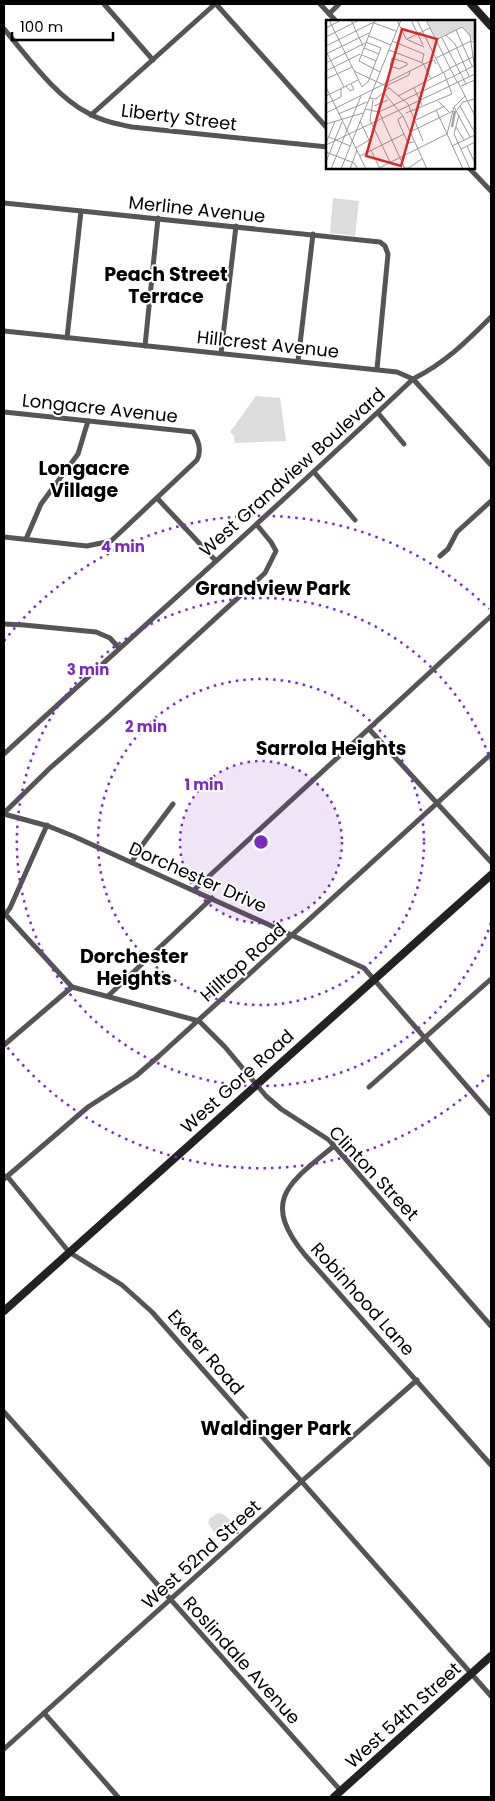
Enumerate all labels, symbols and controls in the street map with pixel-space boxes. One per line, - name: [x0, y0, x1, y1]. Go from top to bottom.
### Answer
- scale bar: [12, 10, 114, 42]
- text: 100 m: [20, 16, 63, 37]
- inset map: [326, 20, 475, 169]
- street label: Liberty Street: [120, 97, 238, 137]
- street label: Merline Avenue: [127, 189, 267, 229]
- district label: Peach Street Terrace: [104, 261, 228, 310]
- street label: Hillcrest Avenue: [196, 324, 340, 364]
- street label: West Grandview Boulevard: [194, 382, 390, 562]
- street label: Longacre Avenue: [21, 387, 179, 429]
- district label: Longacre Village: [38, 455, 130, 504]
- text: 4 min: [101, 536, 145, 557]
- district label: Grandview Park: [195, 575, 351, 602]
- text: 3 min: [67, 659, 109, 680]
- text: 2 min: [125, 716, 167, 737]
- district label: Sarrola Heights: [256, 735, 406, 762]
- text: 1 min: [184, 774, 224, 795]
- centre of rings: [252, 833, 270, 851]
- street label: Dorchester Drive: [125, 835, 271, 919]
- street label: Hilltop Road: [195, 917, 291, 1007]
- district label: Dorchester Heights: [80, 943, 188, 992]
- street label: West Gore Road: [175, 1023, 299, 1139]
- street label: Clinton Street: [323, 1120, 425, 1226]
- street label: Robinhood Lane: [305, 1237, 421, 1361]
- street label: Exeter Road: [162, 1304, 250, 1400]
- district label: Waldinger Park: [200, 1415, 352, 1442]
- street label: West 52nd Street: [136, 1494, 266, 1614]
- street label: Roslindale Avenue: [178, 1590, 306, 1730]
- street label: West 54th Street: [340, 1656, 466, 1774]

